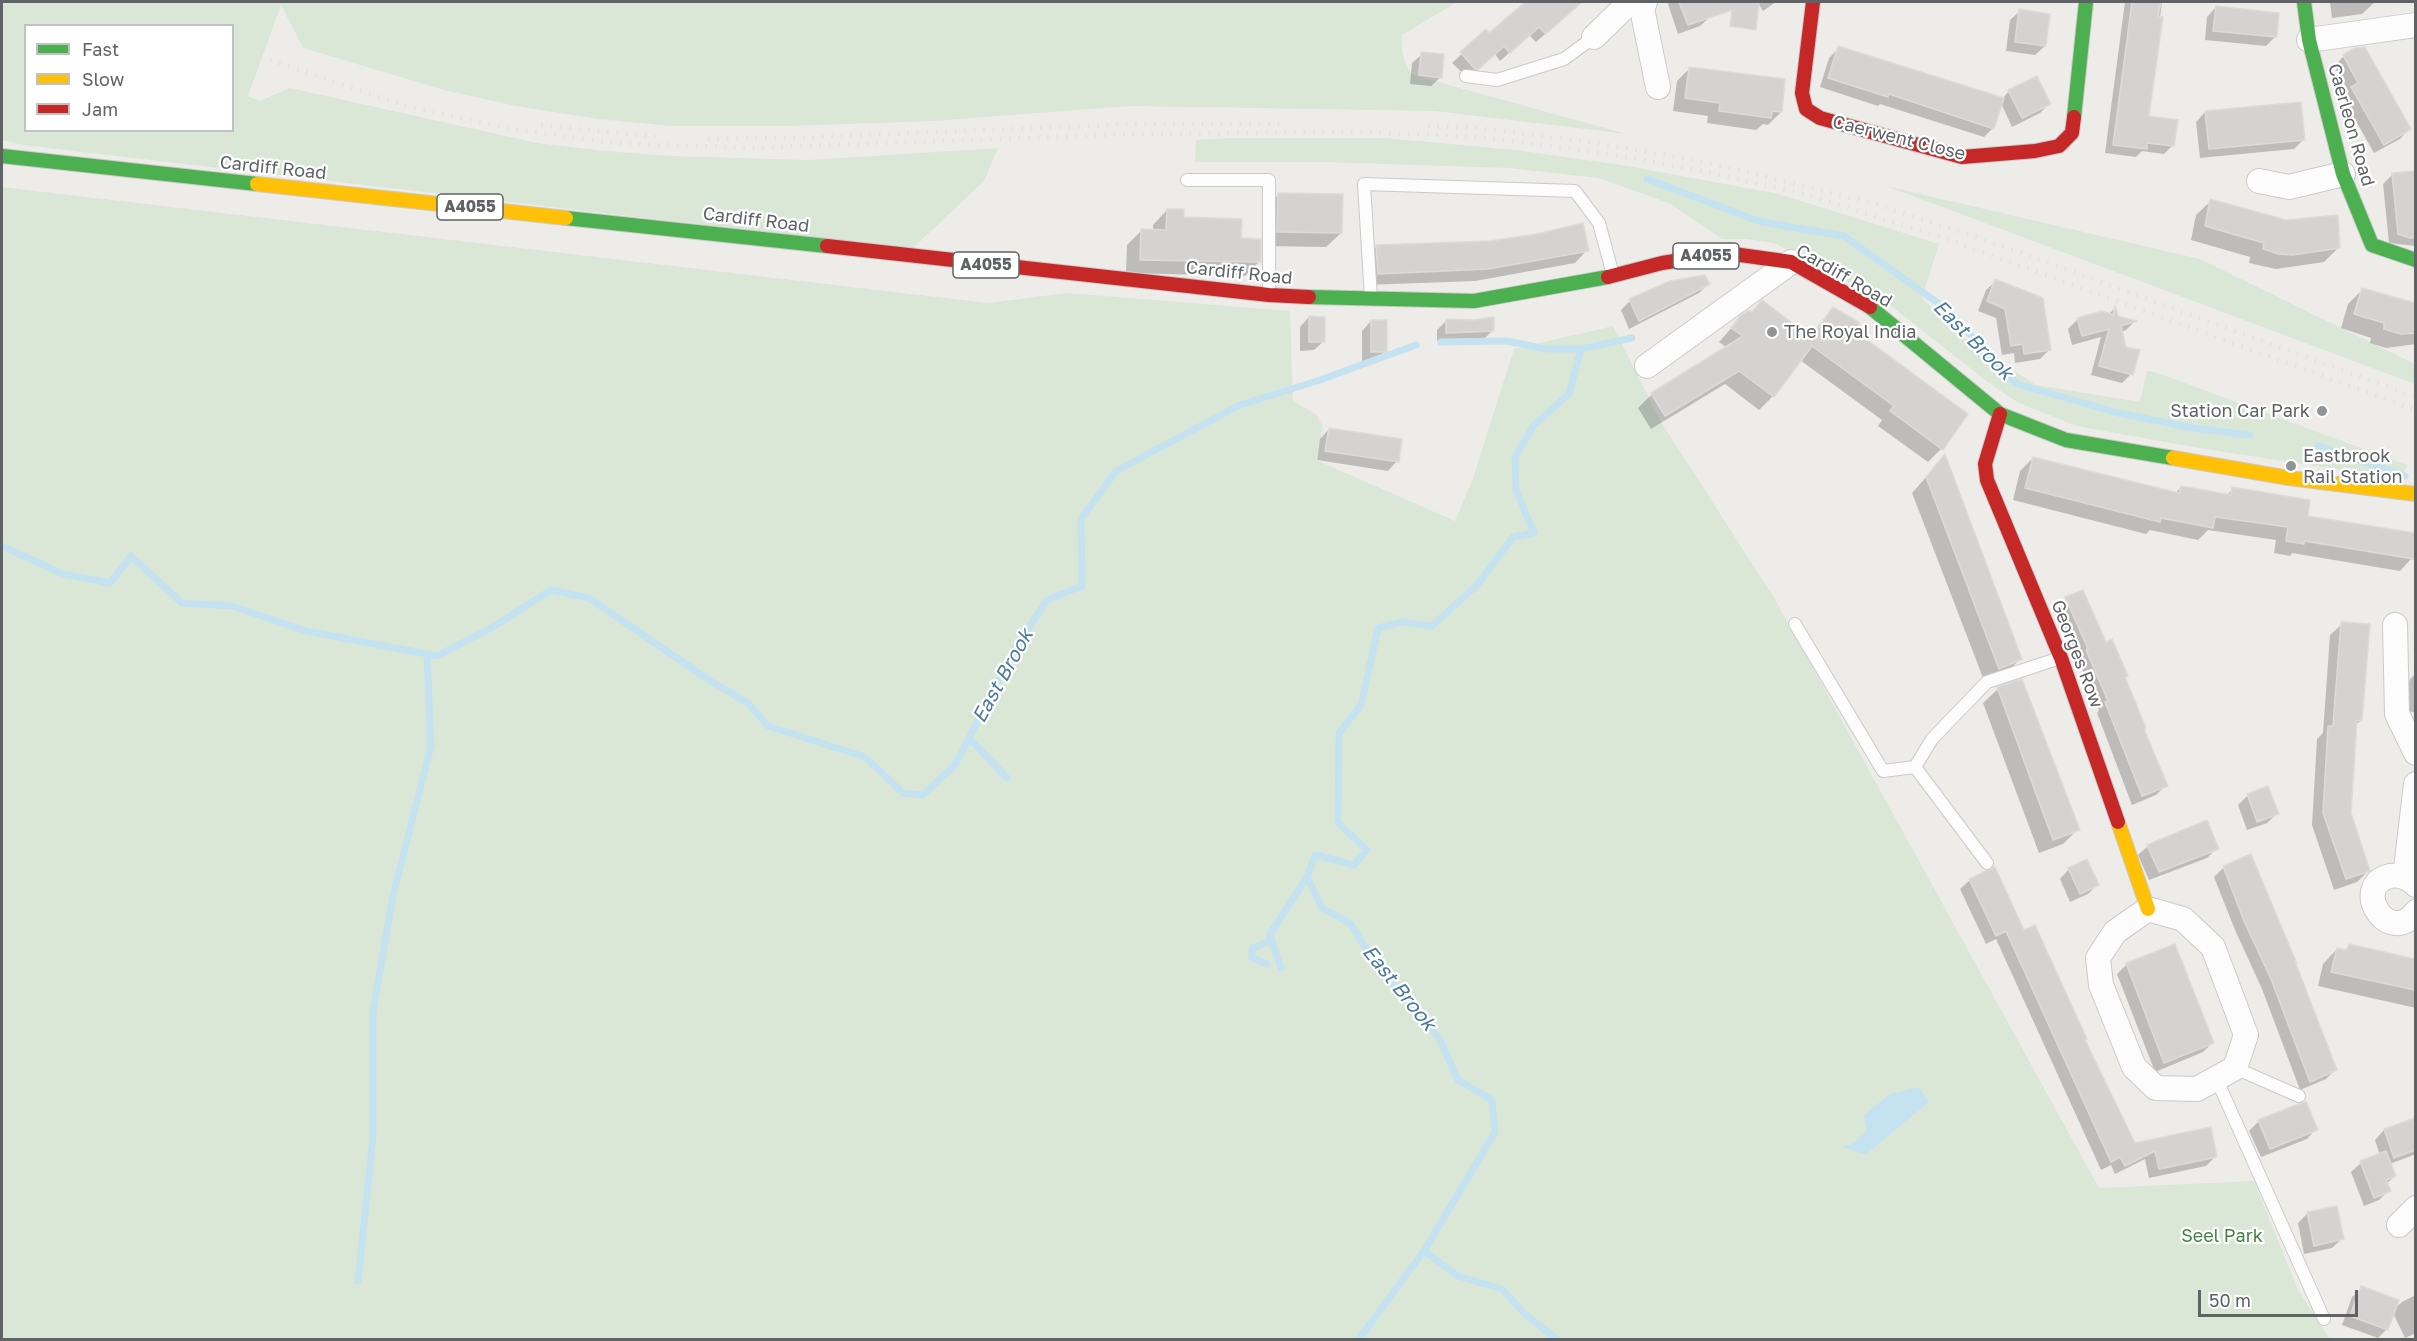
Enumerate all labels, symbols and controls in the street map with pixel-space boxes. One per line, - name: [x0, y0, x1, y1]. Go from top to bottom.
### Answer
- legend: [24, 24, 234, 132]
- text: Fast: [82, 38, 119, 60]
- street label: Caerleon Road: [2323, 61, 2379, 189]
- text: Slow: [82, 68, 124, 90]
- text: Jam: [82, 98, 118, 120]
- street label: Caerwent Close: [1830, 111, 1968, 165]
- street label: Cardiff Road: [219, 152, 327, 184]
- road number: A4055: [437, 194, 503, 220]
- street label: Cardiff Road: [702, 203, 810, 237]
- street label: Cardiff Road: [1792, 240, 1896, 312]
- road number: A4055: [1673, 243, 1739, 269]
- road number: A4055: [953, 252, 1019, 278]
- street label: Cardiff Road: [1185, 257, 1293, 289]
- water label: East Brook: [1928, 295, 2018, 385]
- place label: The Royal India: [1784, 321, 1916, 343]
- marker: The Royal India: [1765, 325, 1779, 339]
- place label: Station Car Park: [2170, 400, 2310, 422]
- marker: Station Car Park: [2315, 404, 2329, 418]
- place label: Eastbrook Rail Station: [2303, 445, 2403, 488]
- marker: Eastbrook Rail Station: [2284, 459, 2298, 473]
- street label: Georges Row: [2047, 597, 2107, 711]
- water label: East Brook: [967, 625, 1039, 727]
- water label: East Brook: [1357, 940, 1441, 1036]
- park label: Seel Park: [2181, 1225, 2263, 1247]
- scale bar: [2201, 1278, 2362, 1316]
- text: 50 m: [2209, 1289, 2251, 1311]

